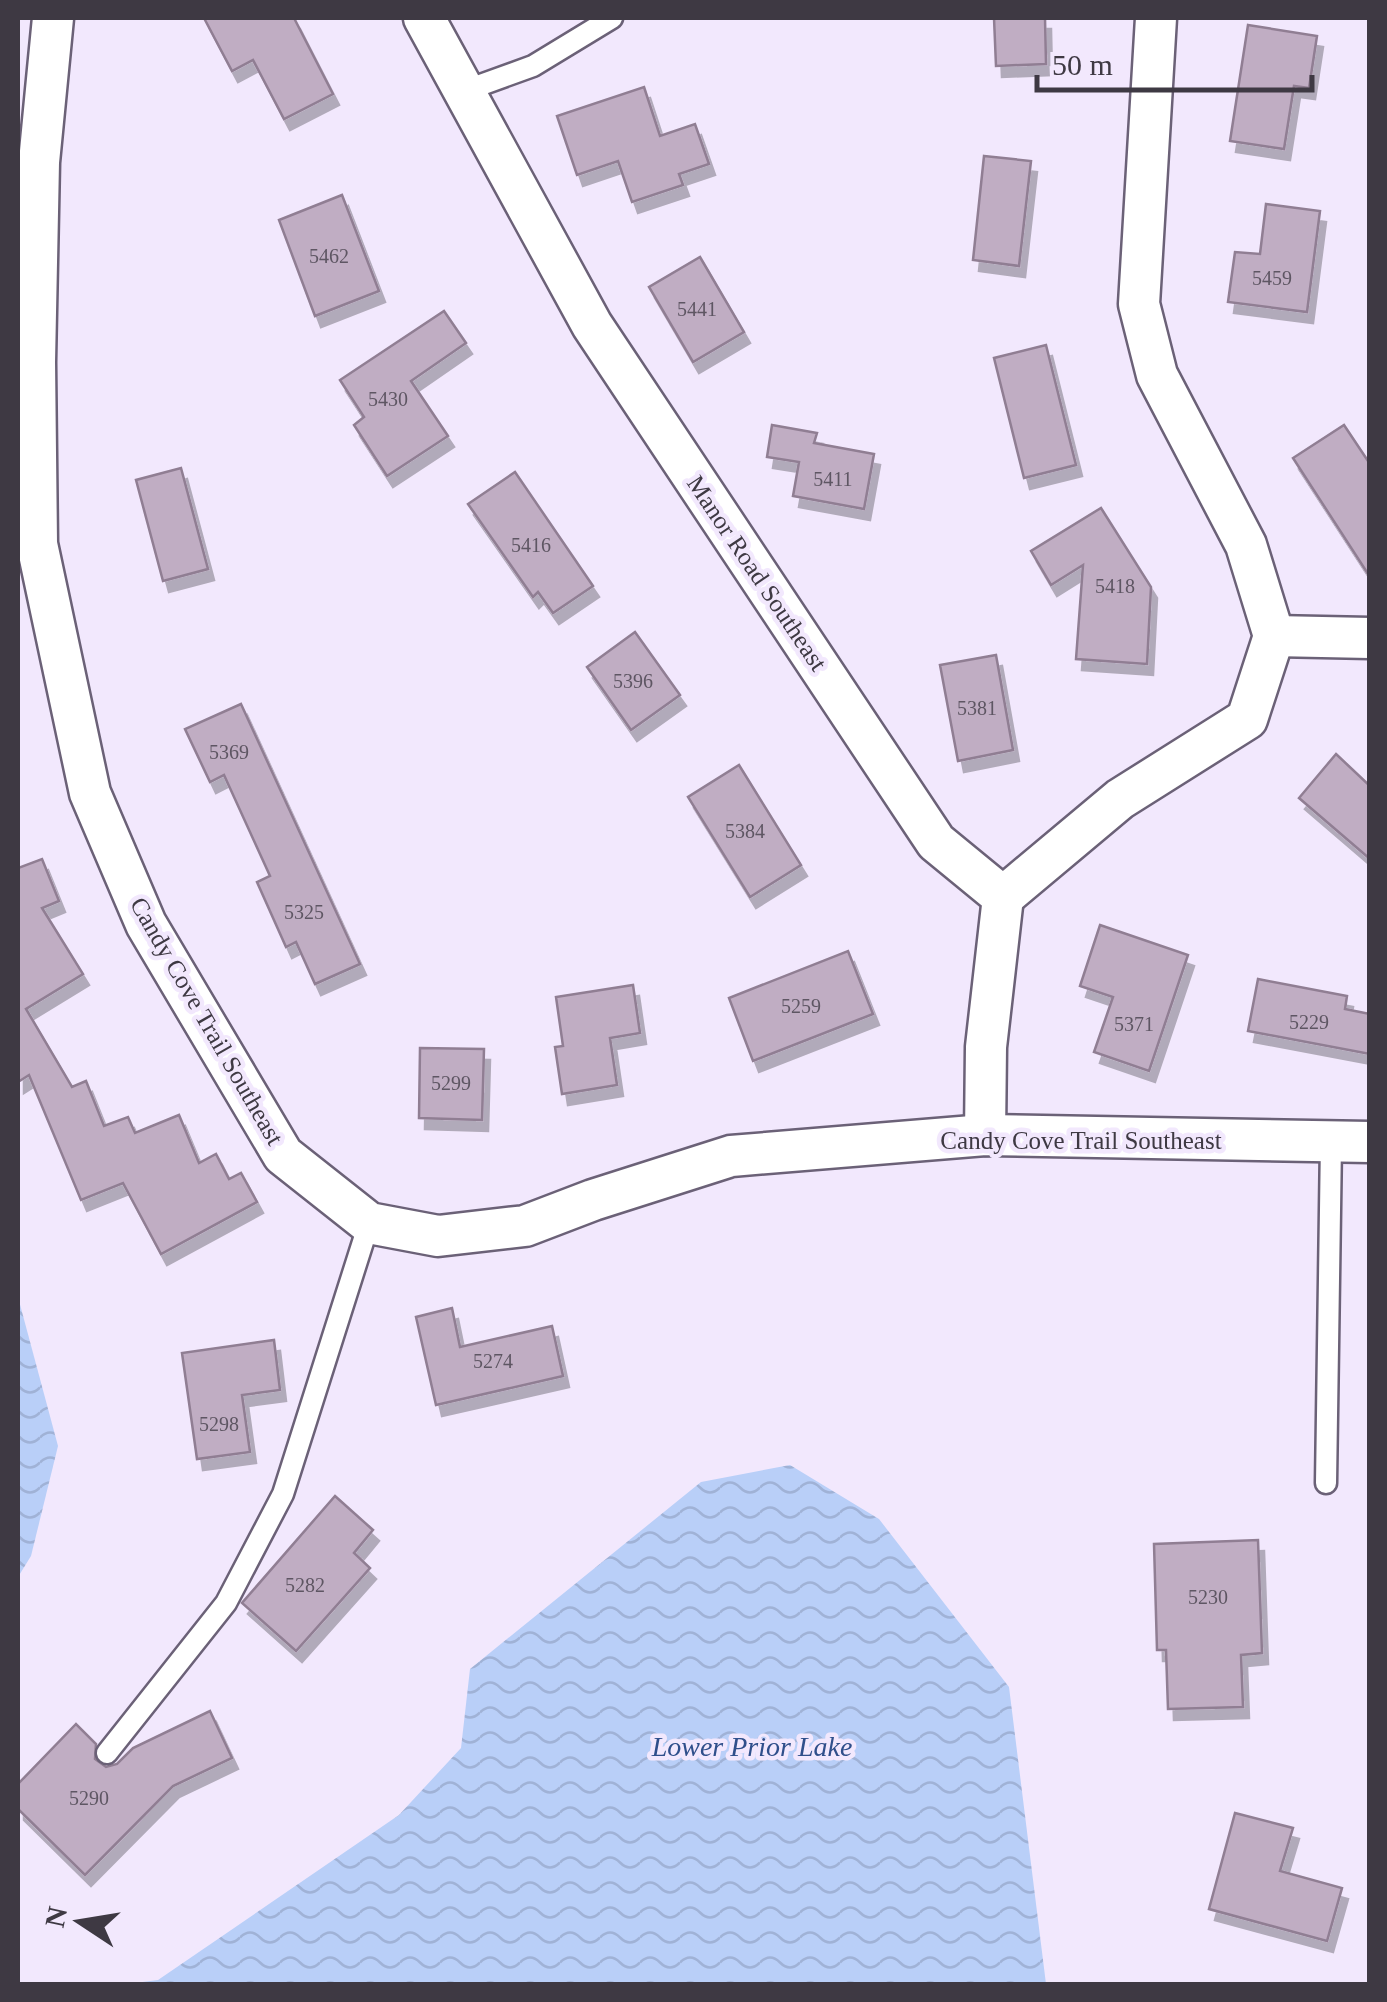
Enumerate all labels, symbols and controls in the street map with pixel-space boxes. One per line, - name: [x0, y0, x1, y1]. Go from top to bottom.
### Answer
- scale bar: [1037, 30, 1312, 92]
- text: 50 m: [1052, 48, 1113, 81]
- house number: 5462: [309, 245, 349, 267]
- house number: 5459: [1252, 267, 1292, 289]
- house number: 5441: [677, 298, 717, 320]
- house number: 5430: [368, 388, 408, 410]
- house number: 5411: [813, 468, 853, 490]
- street label: Manor Road Southeast: [682, 470, 832, 676]
- house number: 5416: [511, 534, 551, 556]
- house number: 5418: [1095, 575, 1135, 597]
- house number: 5396: [613, 670, 653, 692]
- house number: 5381: [957, 697, 997, 719]
- house number: 5369: [209, 741, 249, 763]
- house number: 5384: [725, 820, 765, 842]
- street label: Candy Cove Trail Southeast: [125, 892, 289, 1150]
- house number: 5325: [284, 901, 324, 923]
- house number: 5259: [781, 995, 821, 1017]
- house number: 5229: [1289, 1011, 1329, 1033]
- house number: 5371: [1114, 1013, 1154, 1035]
- house number: 5299: [431, 1072, 471, 1094]
- street label: Candy Cove Trail Southeast: [940, 1127, 1222, 1154]
- house number: 5274: [473, 1350, 513, 1372]
- house number: 5298: [199, 1413, 239, 1435]
- house number: 5282: [285, 1574, 325, 1596]
- house number: 5230: [1188, 1586, 1228, 1608]
- water label: Lower Prior Lake: [651, 1731, 852, 1762]
- house number: 5290: [69, 1787, 109, 1809]
- north arrow: [30, 1872, 130, 1972]
- text: N: [39, 1904, 73, 1930]

